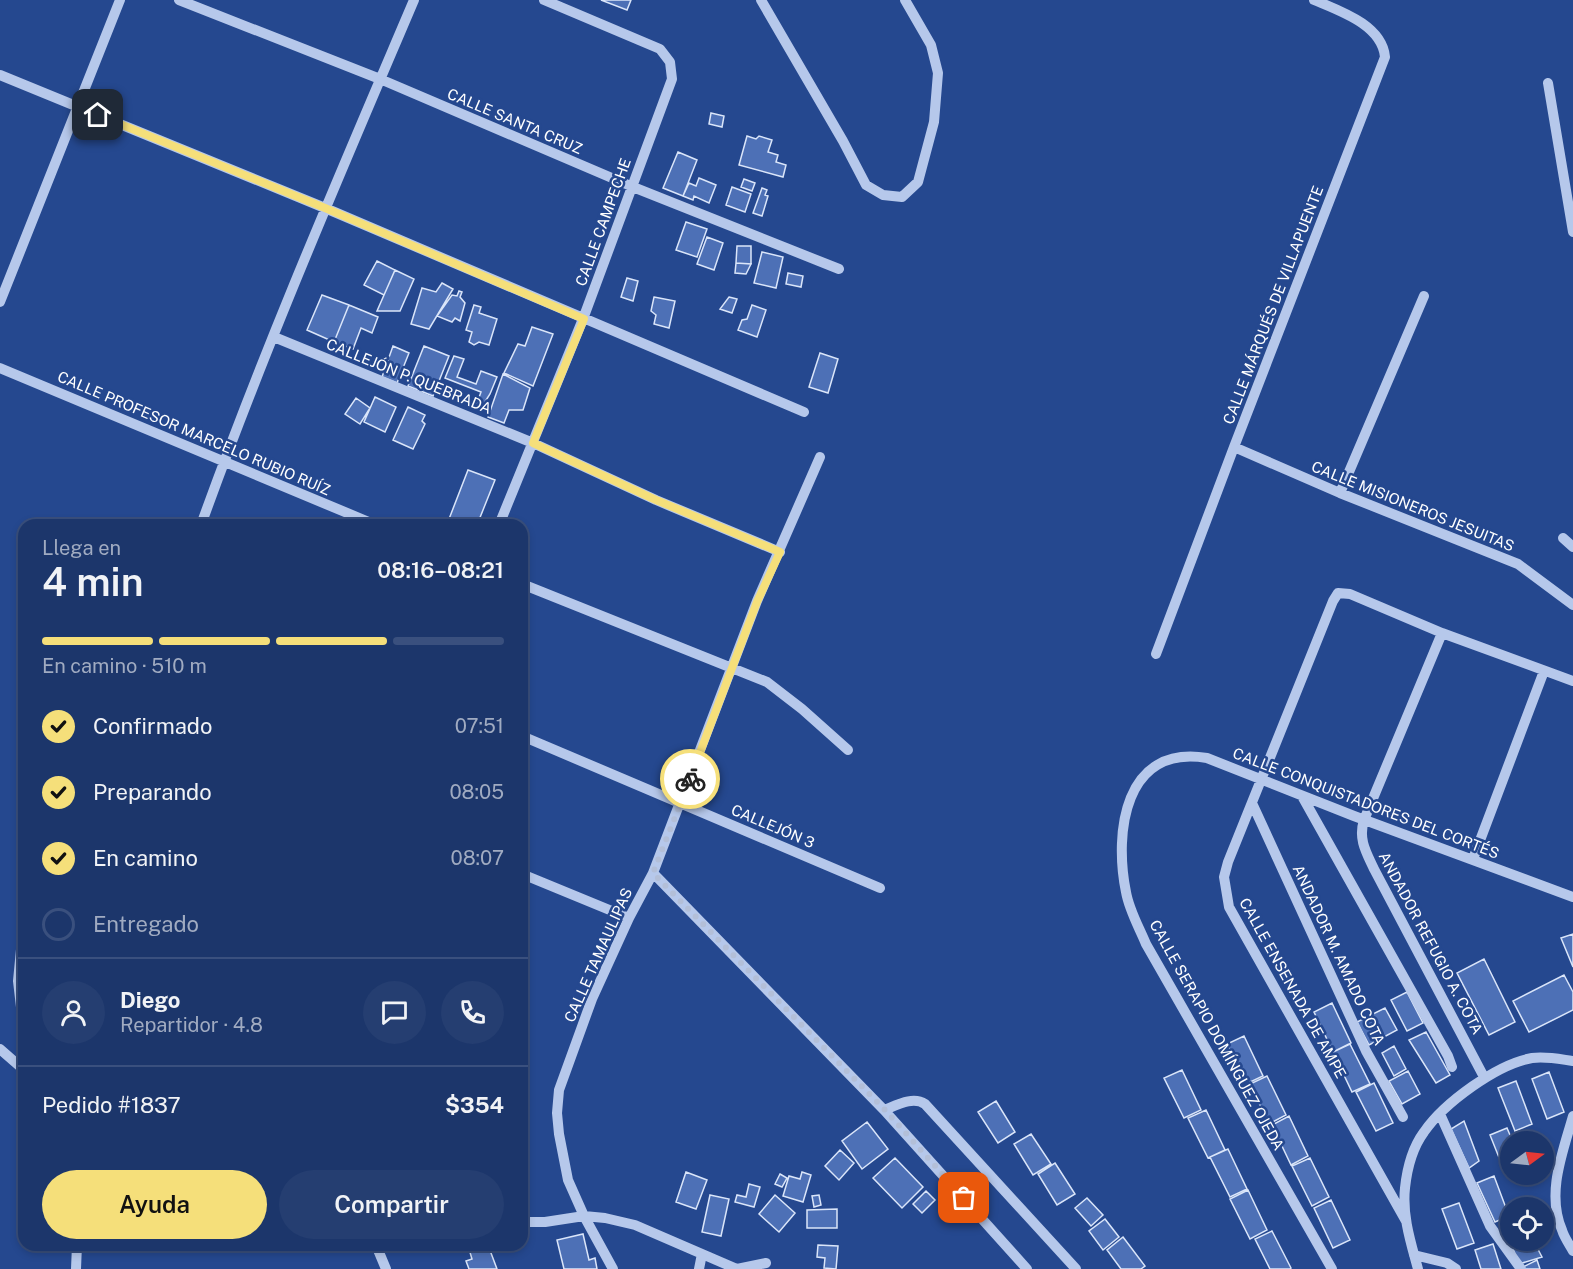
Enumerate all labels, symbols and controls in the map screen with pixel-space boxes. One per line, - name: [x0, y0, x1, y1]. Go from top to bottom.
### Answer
- street label: CALLE SANTA CRUZ: [445, 85, 585, 157]
- pin: [72, 89, 123, 140]
- icon: home: [81, 98, 114, 131]
- street label: CALLE CAMPECHE: [572, 156, 634, 288]
- street label: CALLE MÁRQUÉS DE VILLAPUENTE: [1220, 183, 1326, 427]
- street label: CALLEJÓN P. QUEBRADA: [324, 334, 495, 417]
- street label: CALLE PROFESOR MARCELO RUBIO RUÍZ: [55, 368, 333, 498]
- street label: CALLE MISIONEROS JESUITAS: [1309, 457, 1517, 555]
- text: Llega en: [42, 536, 121, 560]
- text: 08:16–08:21: [377, 557, 504, 583]
- text: 4 min: [42, 559, 144, 605]
- text: En camino · 510 m: [42, 654, 207, 678]
- icon: check: [42, 710, 75, 743]
- text: Confirmado: [93, 713, 212, 739]
- text: 07:51: [455, 714, 504, 738]
- street label: CALLE CONQUISTADORES DEL CORTÉS: [1230, 744, 1502, 862]
- courier: [660, 749, 720, 809]
- icon: bike: [674, 763, 707, 796]
- icon: check: [42, 776, 75, 809]
- text: Preparando: [93, 779, 212, 805]
- text: 08:05: [449, 780, 504, 804]
- street label: CALLEJÓN 3: [729, 800, 818, 851]
- icon: check: [42, 842, 75, 875]
- text: En camino: [93, 845, 198, 871]
- text: 08:07: [451, 846, 504, 870]
- street label: ANDADOR REFUGIO A. COTA: [1376, 849, 1487, 1037]
- street label: ANDADOR M. AMADO COTA: [1290, 862, 1389, 1048]
- street label: CALLE TAMAULIPAS: [561, 885, 635, 1025]
- street label: CALLE ENSENADA DE AMPE: [1236, 895, 1350, 1081]
- text: Entregado: [93, 911, 199, 937]
- street label: CALLE SERAPIO DOMÍNGUEZ OJEDA: [1146, 917, 1288, 1153]
- button: person: [42, 981, 105, 1044]
- button: chat: [363, 981, 426, 1044]
- button: phone: [441, 981, 504, 1044]
- text: Diego: [120, 987, 180, 1013]
- text: Repartidor · 4.8: [120, 1013, 263, 1037]
- text: Pedido #1837: [42, 1092, 181, 1118]
- text: $354: [445, 1092, 504, 1118]
- north arrow: [1500, 1131, 1554, 1185]
- map controls: [1500, 1131, 1554, 1251]
- button: Ayuda: [42, 1170, 267, 1239]
- button: Compartir: [279, 1170, 504, 1239]
- pin: [938, 1172, 989, 1223]
- icon: bag: [947, 1181, 980, 1214]
- button: locate: [1500, 1197, 1554, 1251]

